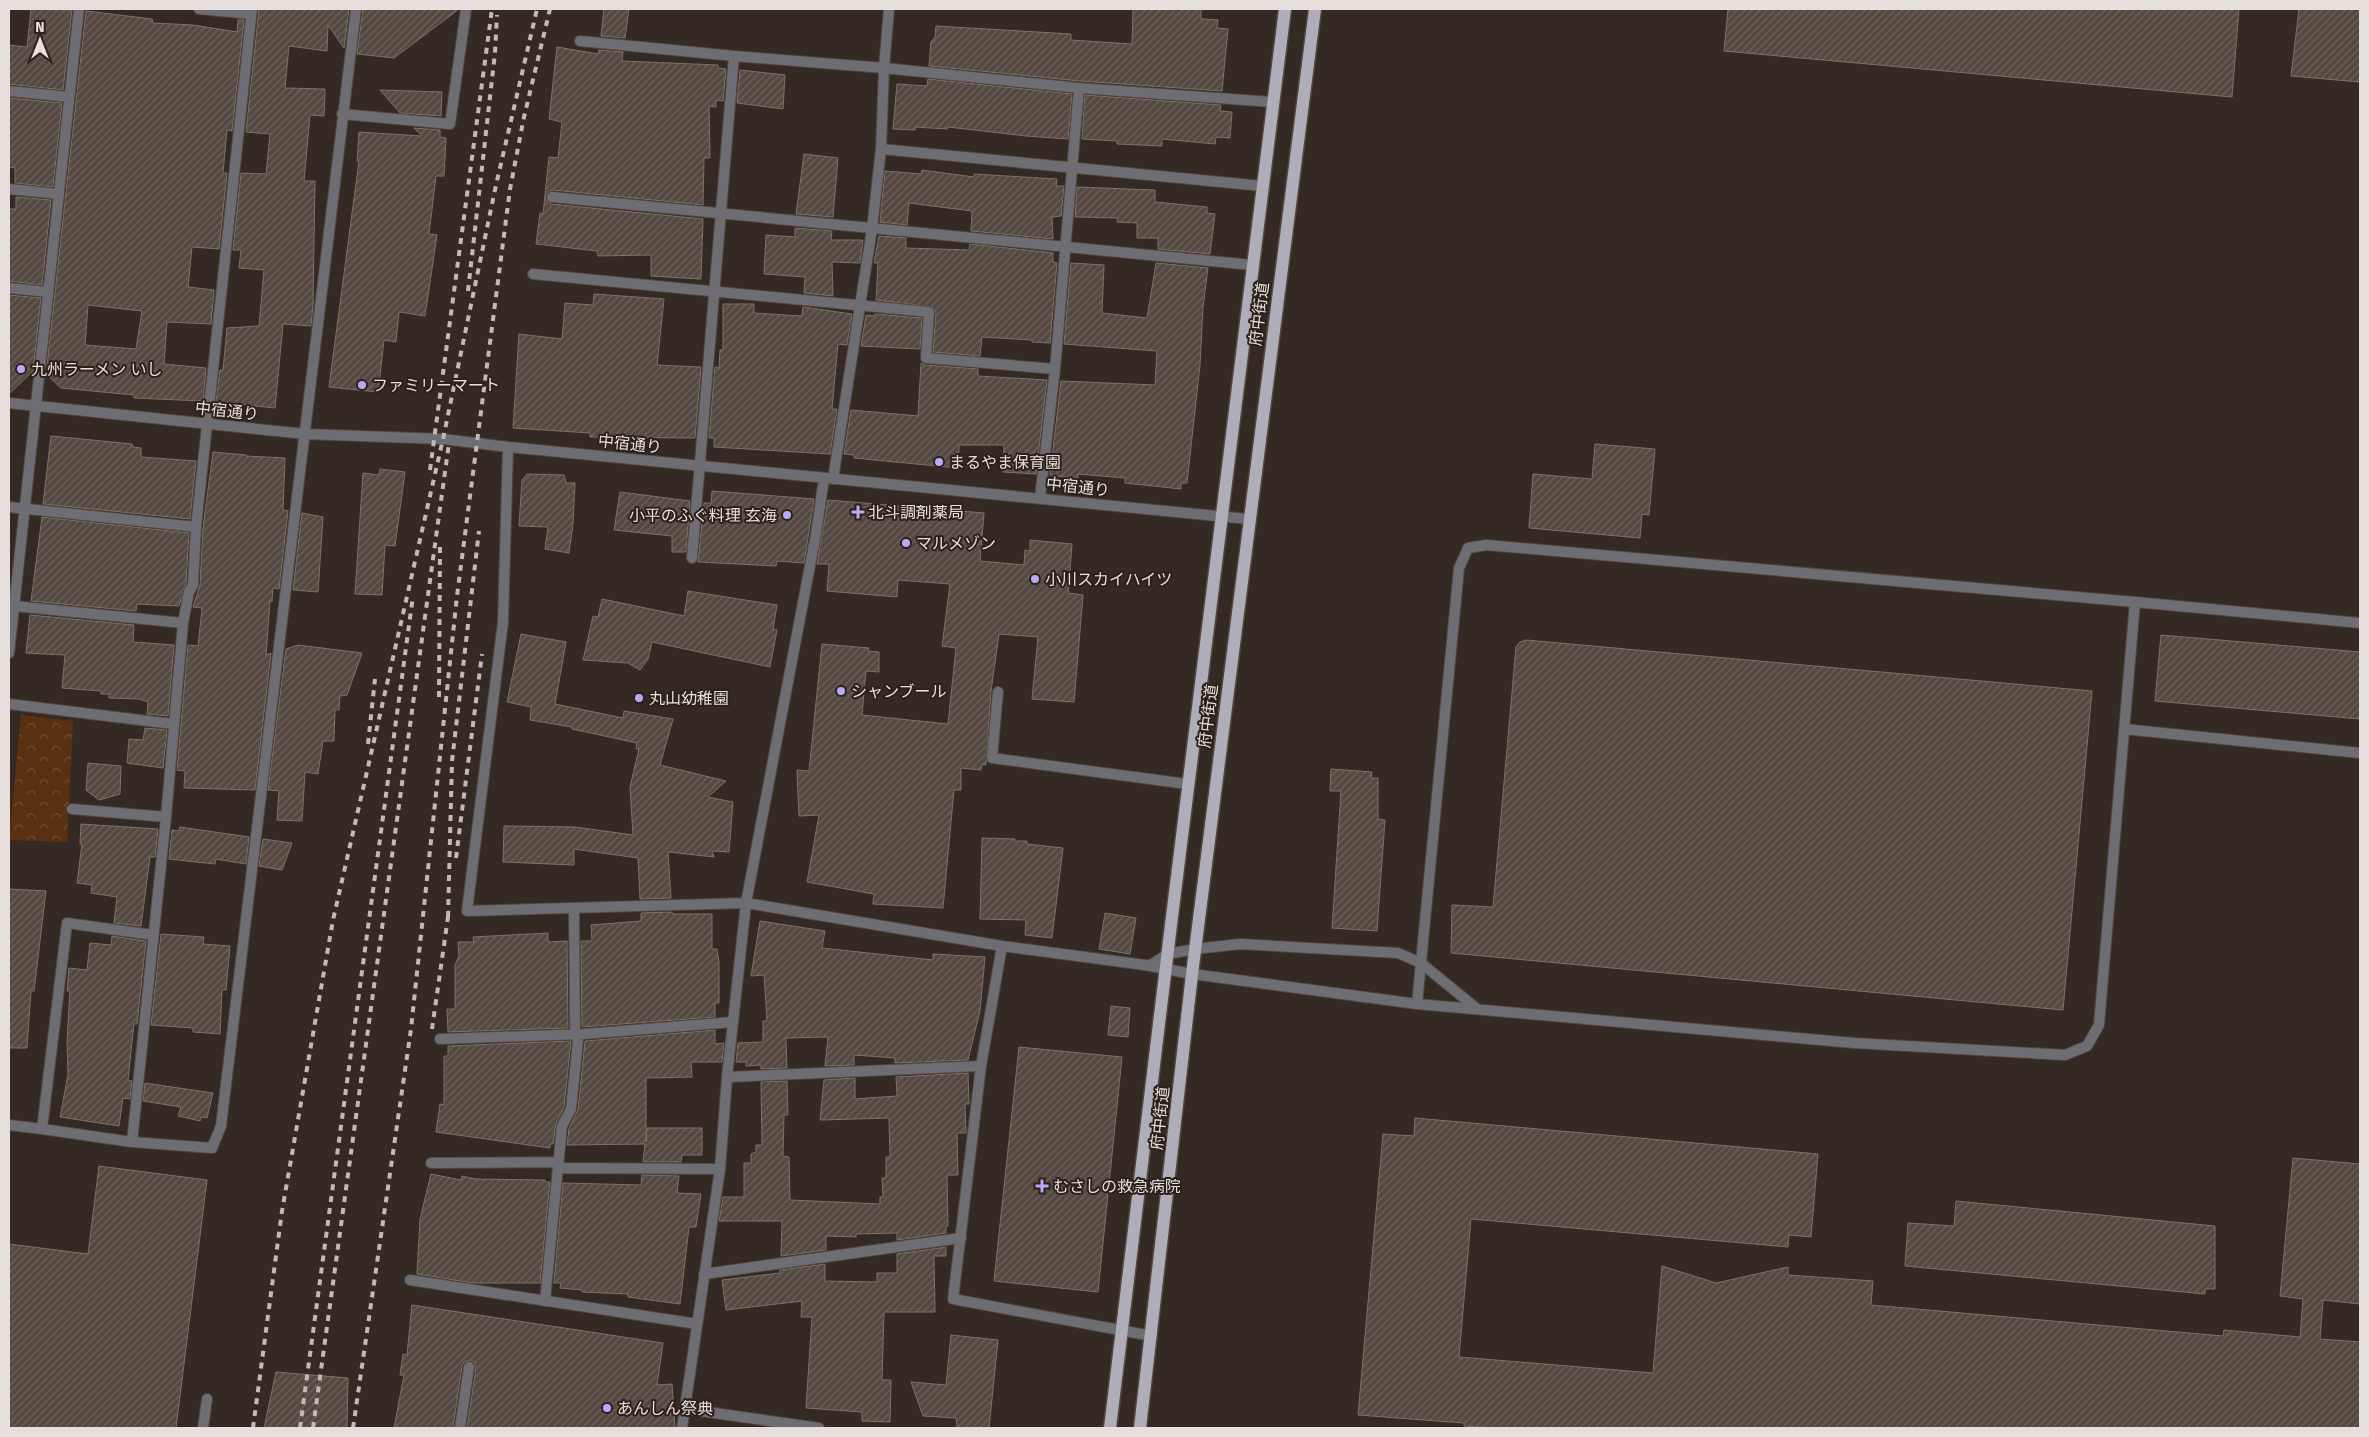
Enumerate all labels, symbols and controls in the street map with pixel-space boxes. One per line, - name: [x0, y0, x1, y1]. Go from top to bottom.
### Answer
- north arrow: [15, 15, 65, 65]
- text: N: [35, 19, 45, 36]
- street label: 府中街道: [1246, 281, 1272, 347]
- place label: 九州ラーメン いし: [31, 360, 163, 379]
- marker: 九州ラーメン いし: [15, 363, 27, 375]
- place label: ファミリーマート: [372, 376, 500, 395]
- marker: ファミリーマート: [356, 379, 368, 391]
- street label: 中宿通り: [194, 398, 260, 424]
- street label: 中宿通り: [597, 431, 663, 457]
- place label: まるやま保育園: [949, 453, 1061, 472]
- marker: まるやま保育園: [933, 456, 945, 468]
- street label: 中宿通り: [1045, 474, 1111, 500]
- place label: 北斗調剤薬局: [868, 503, 964, 522]
- place label: 小平のふぐ料理 玄海: [629, 506, 777, 525]
- marker: 北斗調剤薬局: [852, 506, 864, 518]
- marker: 小平のふぐ料理 玄海: [781, 509, 793, 521]
- place label: マルメゾン: [916, 534, 996, 553]
- marker: マルメゾン: [900, 537, 912, 549]
- place label: 小川スカイハイツ: [1045, 570, 1172, 589]
- marker: 小川スカイハイツ: [1029, 573, 1041, 585]
- place label: シャンブール: [851, 682, 947, 701]
- street label: 府中街道: [1195, 683, 1221, 749]
- marker: シャンブール: [835, 685, 847, 697]
- place label: 丸山幼稚園: [649, 689, 729, 708]
- marker: 丸山幼稚園: [633, 692, 645, 704]
- street label: 府中街道: [1147, 1085, 1173, 1151]
- place label: むさしの救急病院: [1053, 1177, 1181, 1196]
- marker: むさしの救急病院: [1035, 1179, 1049, 1193]
- place label: あんしん祭典: [617, 1399, 713, 1418]
- marker: あんしん祭典: [601, 1402, 613, 1414]

